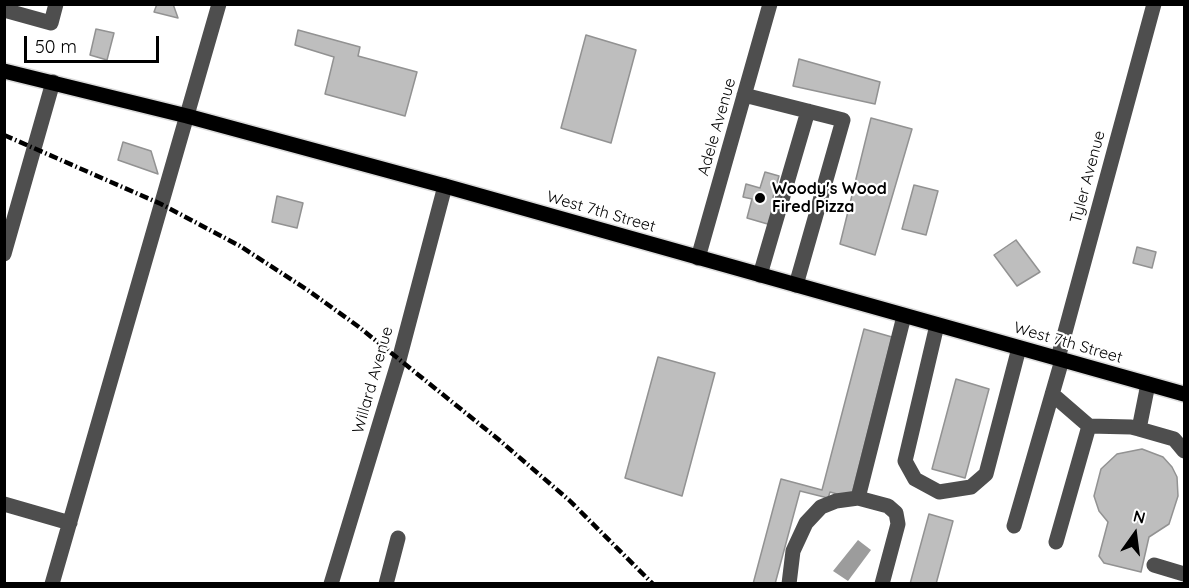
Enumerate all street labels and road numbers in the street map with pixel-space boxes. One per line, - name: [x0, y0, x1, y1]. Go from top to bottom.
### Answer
- street label: Adele Avenue: [694, 76, 740, 178]
- street label: Tyler Avenue: [1066, 129, 1110, 225]
- street label: West 7th Street: [544, 187, 658, 237]
- street label: West 7th Street: [1011, 318, 1125, 368]
- street label: Willard Avenue: [349, 324, 397, 436]

